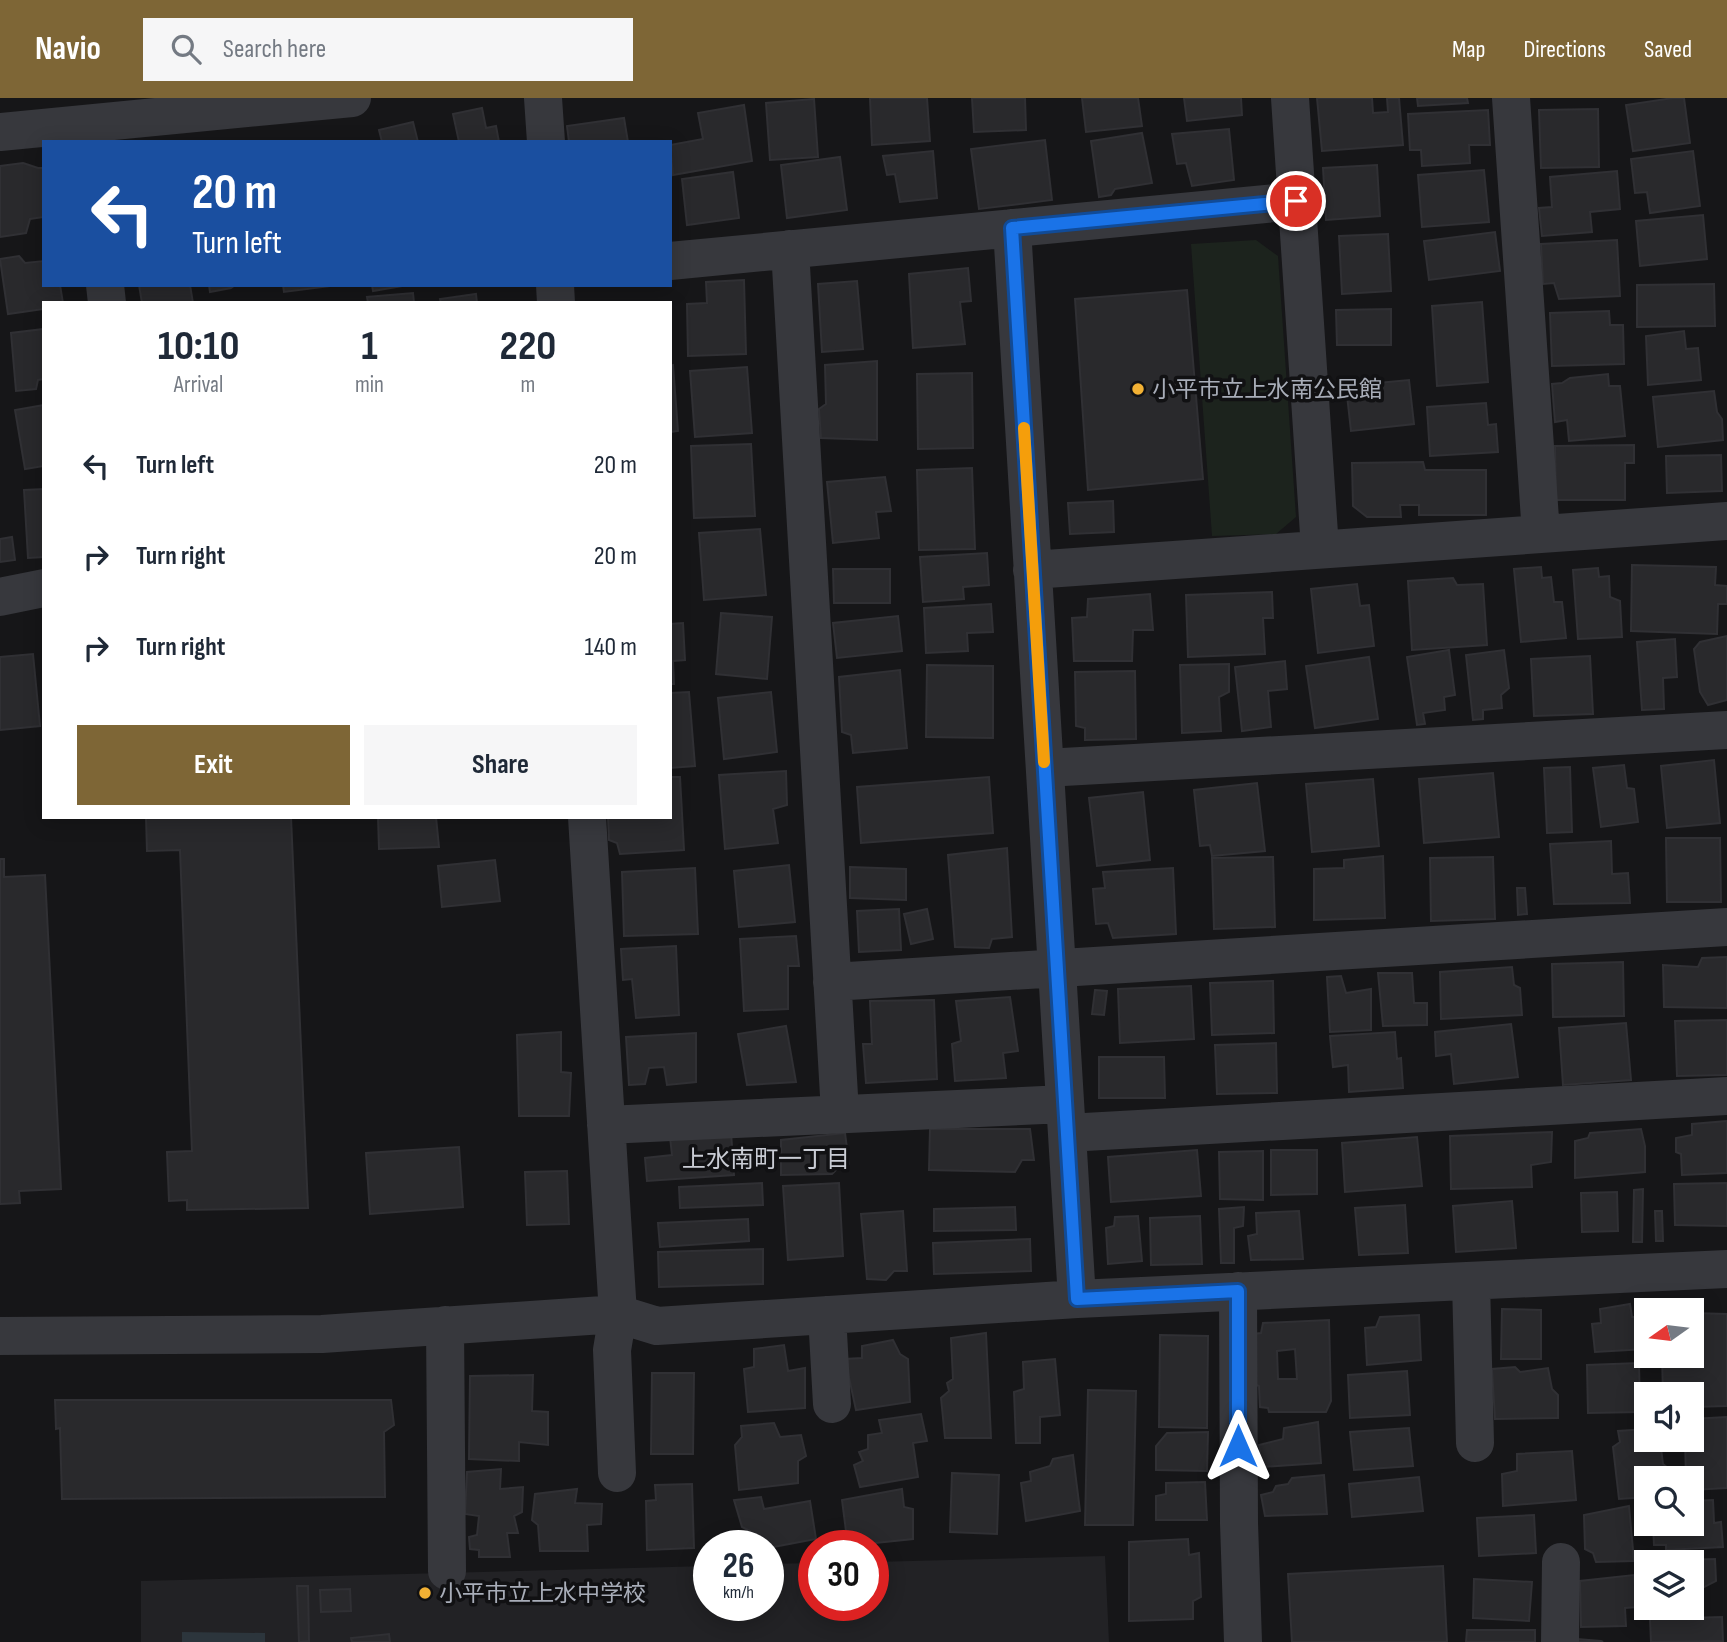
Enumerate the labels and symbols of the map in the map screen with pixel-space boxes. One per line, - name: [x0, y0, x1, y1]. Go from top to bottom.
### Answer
- pin: [1266, 171, 1326, 231]
- place label: 小平市立上水南公民館: [1152, 376, 1382, 404]
- marker: 小平市立上水南公民館: [1130, 381, 1146, 397]
- district label: 上水南町一丁目: [682, 1145, 850, 1174]
- north arrow: [1634, 1298, 1704, 1368]
- position arrow: [1201, 1409, 1275, 1483]
- speed limit sign: 30: [798, 1530, 889, 1621]
- place label: 小平市立上水中学校: [439, 1580, 646, 1608]
- marker: 小平市立上水中学校: [417, 1585, 433, 1601]

